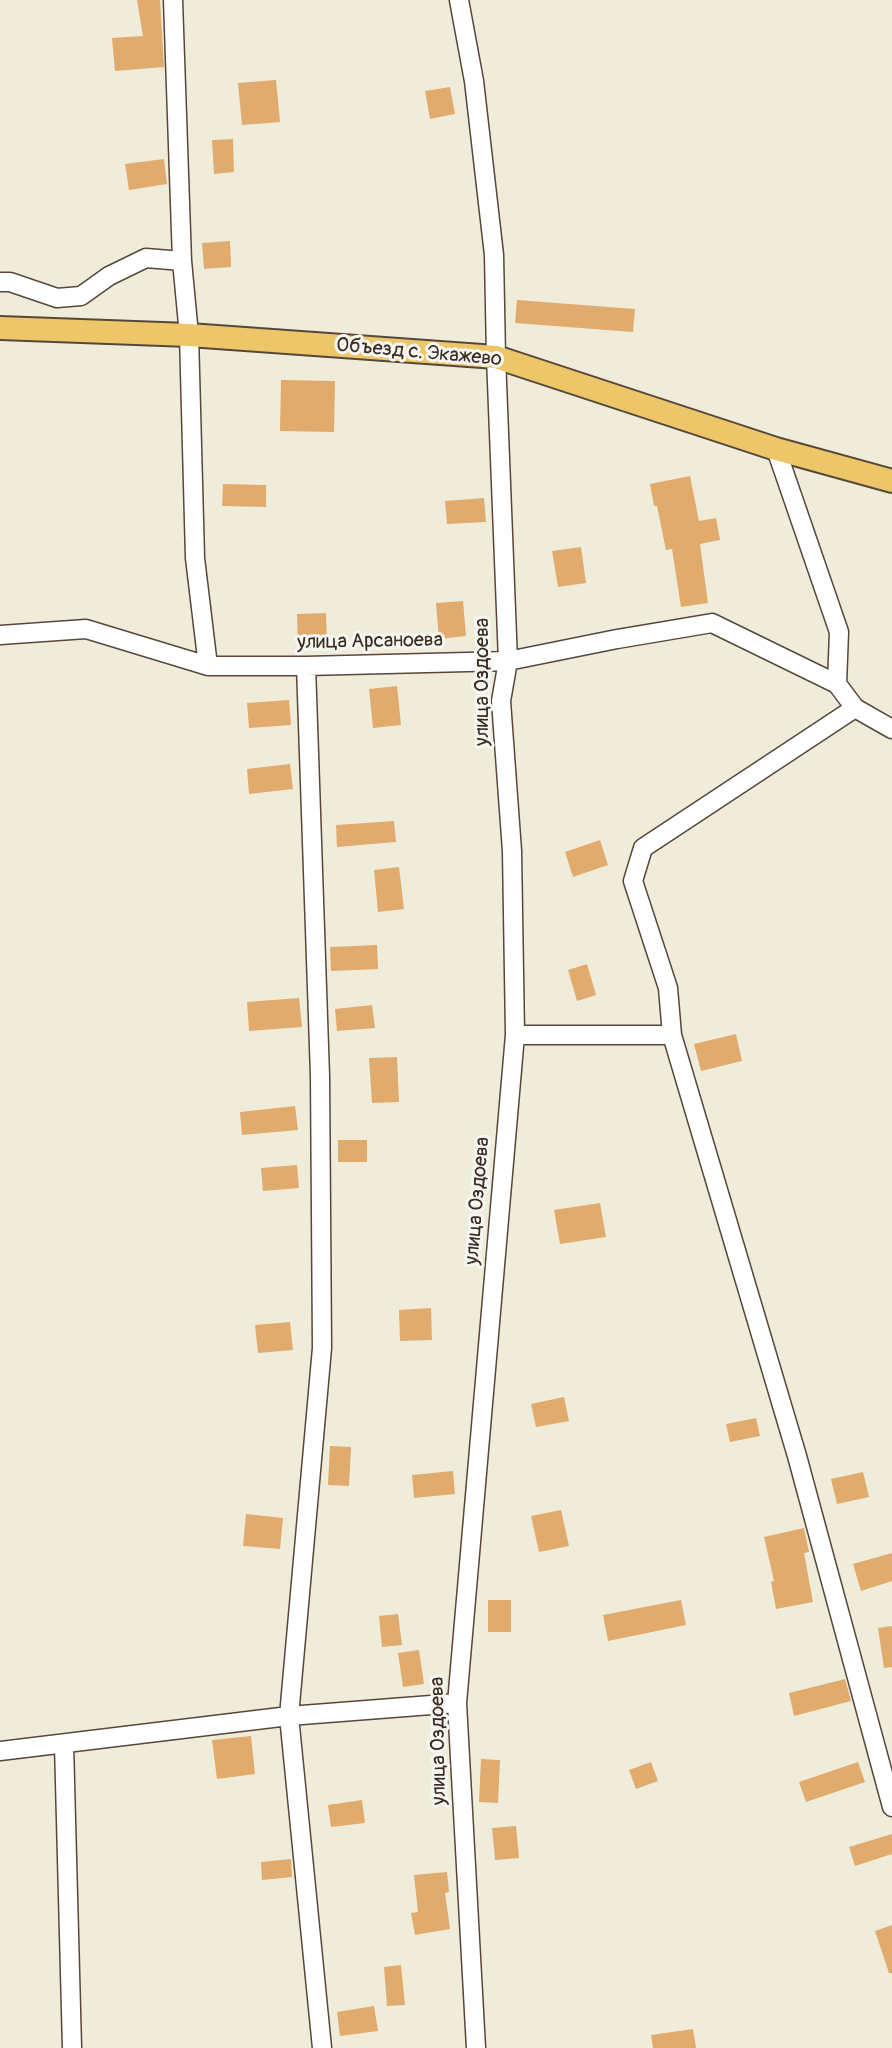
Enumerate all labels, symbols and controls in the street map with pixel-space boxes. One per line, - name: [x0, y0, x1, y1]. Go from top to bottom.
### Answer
- street label: Объезд с. Экажево: [335, 334, 503, 372]
- street label: улица Оздоева: [471, 618, 495, 746]
- street label: улица Арсаноева: [297, 629, 443, 655]
- street label: улица Оздоева: [460, 1136, 496, 1266]
- street label: улица Оздоева: [426, 1677, 452, 1805]

